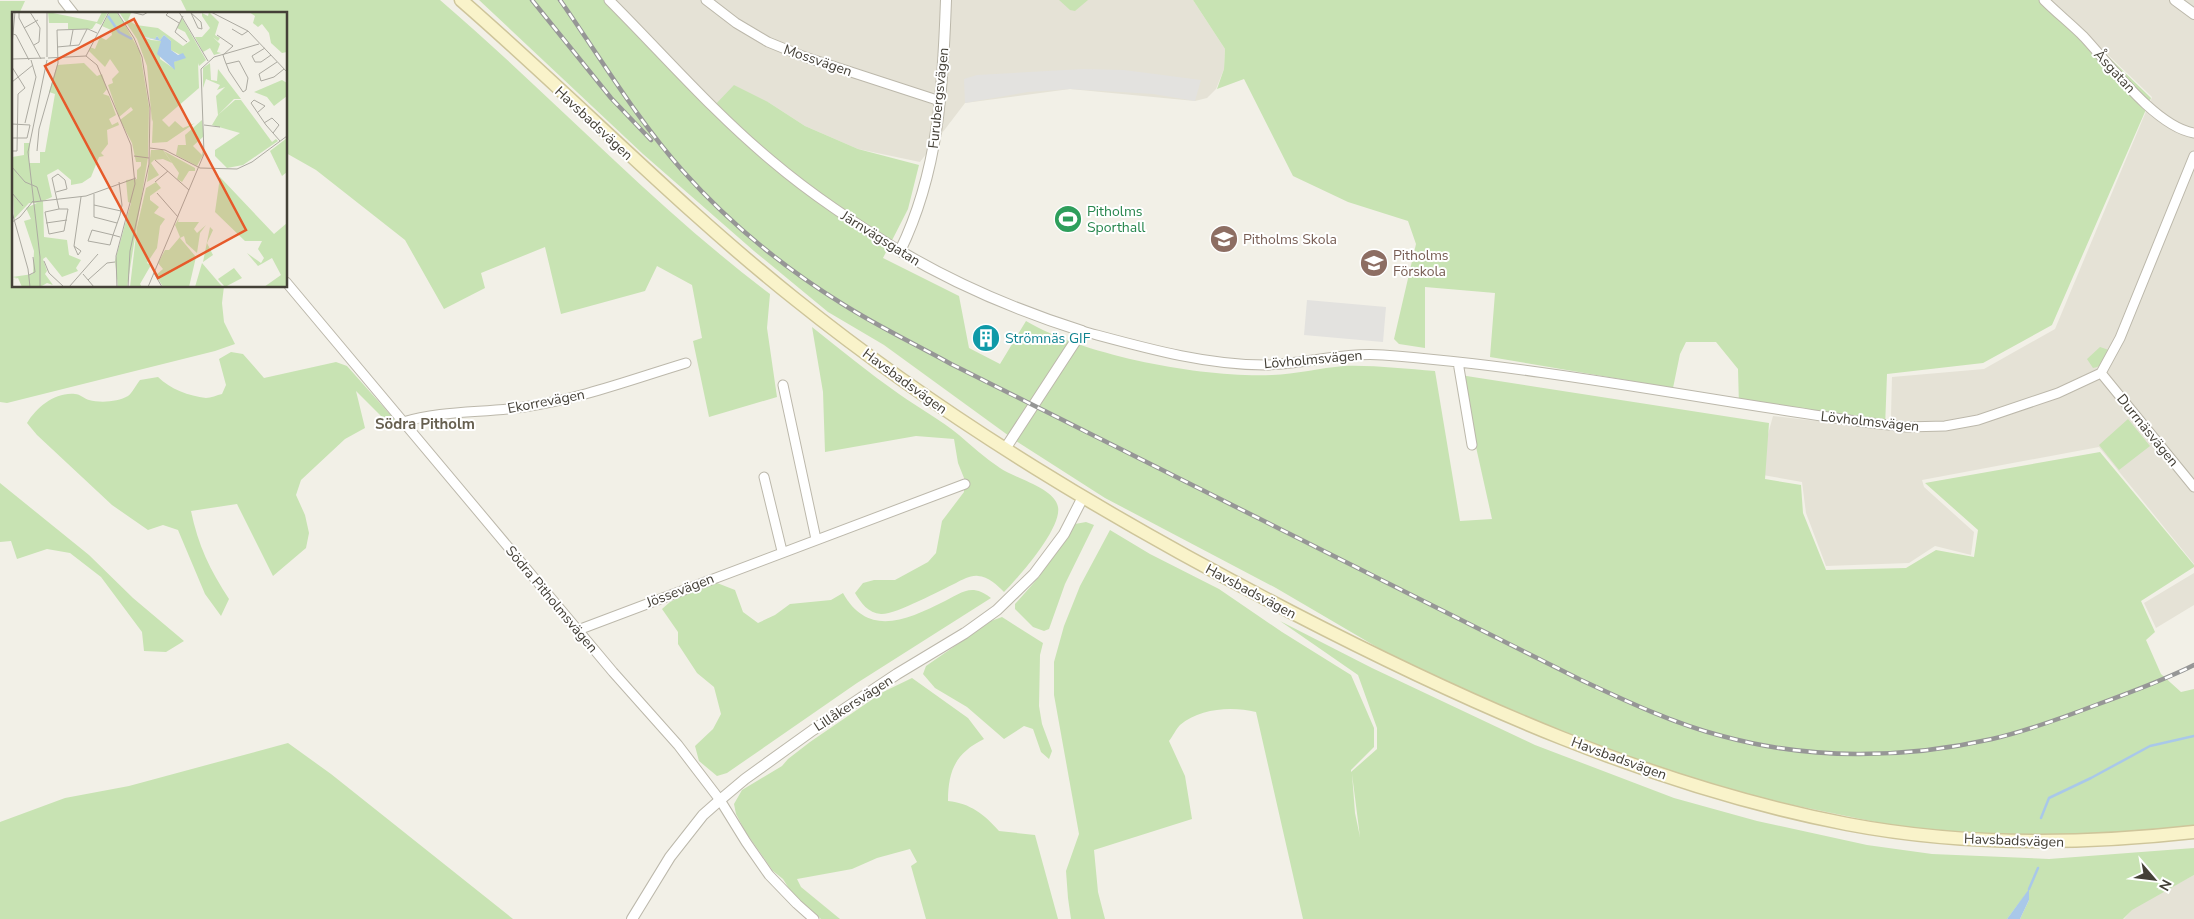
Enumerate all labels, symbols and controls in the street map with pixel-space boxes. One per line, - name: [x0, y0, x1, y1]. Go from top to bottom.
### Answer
- inset map: [12, 12, 288, 288]
- street label: Mossvägen: [781, 40, 855, 81]
- street label: Åsgatan: [2090, 46, 2140, 97]
- street label: Furubergsvägen: [924, 47, 953, 150]
- street label: Havsbadsvägen: [551, 82, 637, 164]
- place label: Pitholms Sporthall: [1087, 202, 1146, 237]
- sports icon: Pitholms Sporthall: [1053, 204, 1083, 234]
- street label: Järnvägsgatan: [837, 206, 924, 270]
- school or university icon: Pitholms Skola: [1209, 224, 1239, 254]
- place label: Pitholms Skola: [1243, 230, 1337, 249]
- place label: Pitholms Förskola: [1393, 246, 1449, 281]
- school or university icon: Pitholms Förskola: [1359, 248, 1389, 278]
- building icon: Strömnäs GIF: [971, 323, 1001, 353]
- place label: Strömnäs GIF: [1005, 329, 1091, 348]
- street label: Havsbadsvägen: [859, 344, 951, 419]
- street label: Lövholmsvägen: [1263, 346, 1363, 373]
- street label: Ekorrevägen: [506, 385, 586, 418]
- street label: Durrnäsvägen: [2112, 390, 2183, 471]
- street label: Lövholmsvägen: [1820, 407, 1920, 436]
- district label: Södra Pitholm: [375, 414, 475, 434]
- street label: Södra Pitholmsvägen: [501, 542, 602, 657]
- street label: Havsbadsvägen: [1202, 560, 1299, 623]
- street label: Jössevägen: [643, 569, 717, 612]
- street label: Lillåkersvägen: [810, 671, 896, 736]
- street label: Havsbadsvägen: [1568, 732, 1669, 785]
- street label: Havsbadsvägen: [1964, 829, 2064, 852]
- north arrow: [2129, 854, 2179, 904]
- text: N: [2154, 876, 2176, 894]

